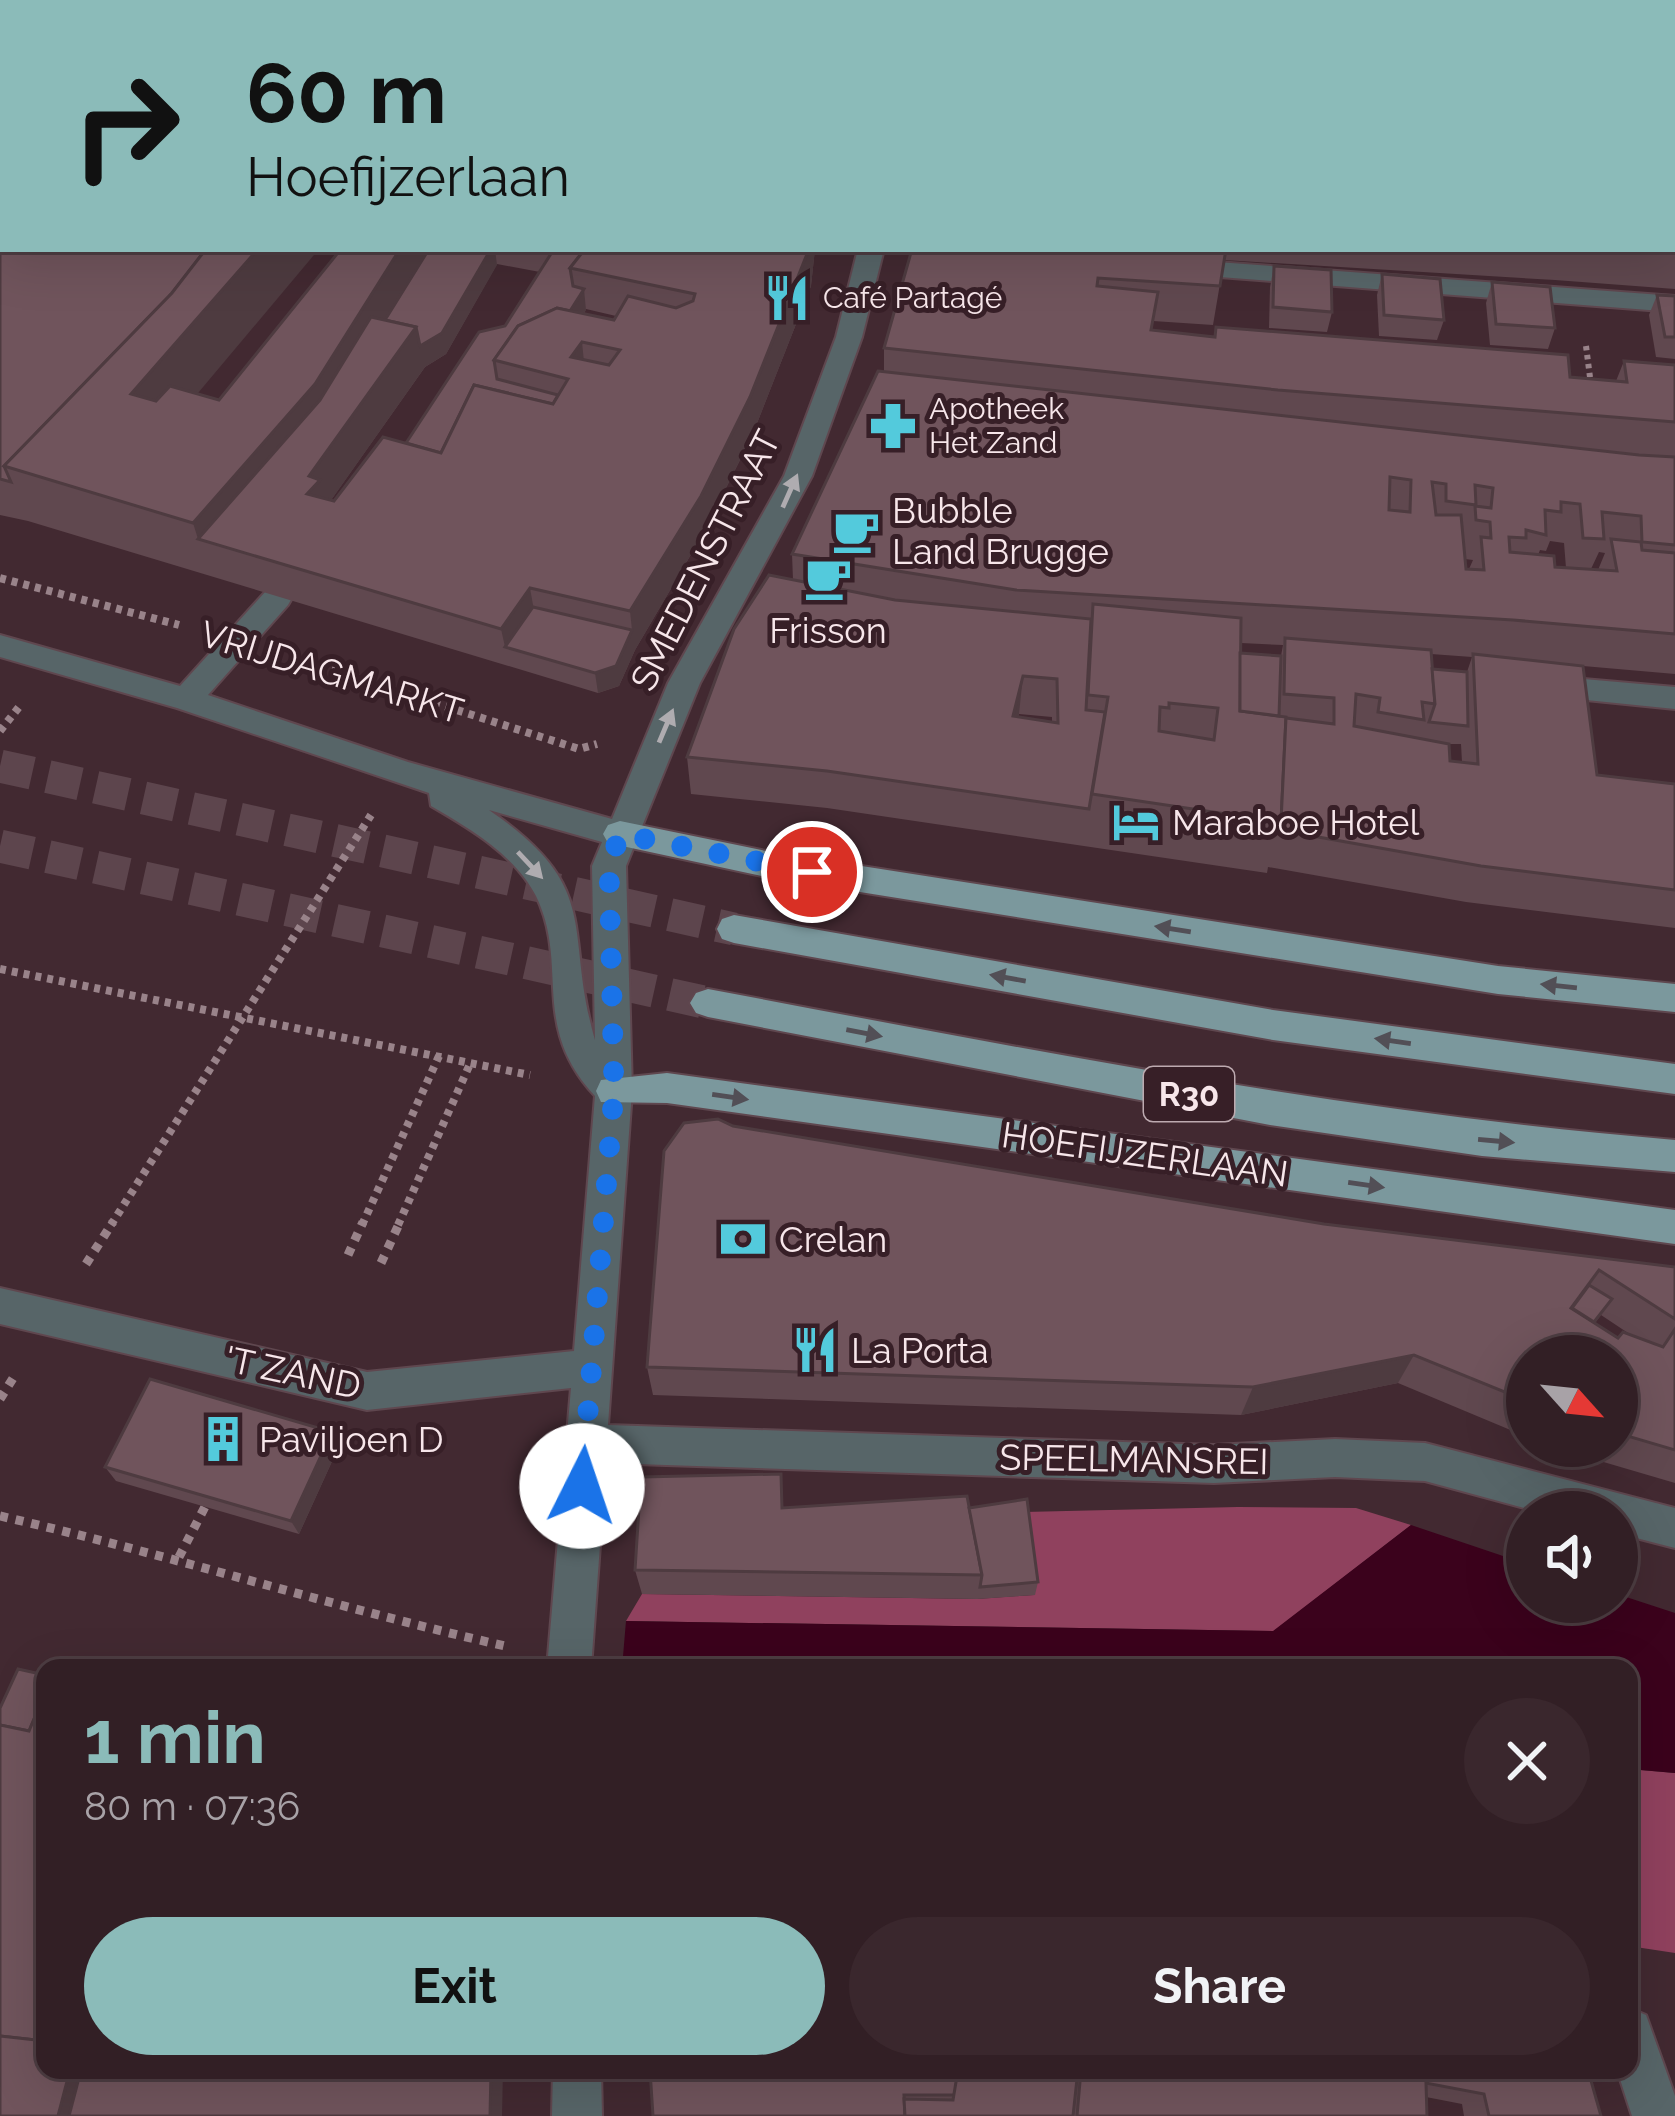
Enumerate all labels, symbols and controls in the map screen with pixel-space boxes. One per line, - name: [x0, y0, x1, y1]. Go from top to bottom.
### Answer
- text: 60 m: [246, 44, 447, 143]
- icon: right: [48, 48, 204, 204]
- text: Hoefijzerlaan: [246, 145, 570, 209]
- restaurant icon: Café Partagé: [762, 273, 812, 323]
- place label: Café Partagé: [823, 280, 1002, 315]
- place label: Apotheek Het Zand: [929, 391, 1064, 460]
- pharmacy icon: Apotheek Het Zand: [868, 401, 918, 451]
- street label: SMEDENSTRAAT: [621, 423, 789, 697]
- one-way arrow: [781, 473, 801, 508]
- place label: Bubble Land Brugge: [892, 489, 1109, 572]
- cafe icon: Bubble Land Brugge: [831, 506, 881, 556]
- cafe icon: Frisson: [803, 553, 853, 603]
- place label: Frisson: [769, 609, 887, 651]
- street label: VRIJDAGMARKT: [195, 612, 469, 732]
- one-way arrow: [657, 708, 676, 744]
- hotel icon: Maraboe Hotel: [1111, 797, 1161, 847]
- place label: Maraboe Hotel: [1172, 801, 1419, 843]
- pin: [761, 821, 863, 923]
- icon: arrive: [779, 839, 845, 905]
- one-way arrow: [516, 850, 543, 880]
- one-way arrow: [1154, 919, 1191, 938]
- one-way arrow: [988, 968, 1026, 987]
- one-way arrow: [1539, 976, 1577, 995]
- one-way arrow: [845, 1024, 883, 1043]
- one-way arrow: [1373, 1032, 1411, 1051]
- road number: R30: [1144, 1067, 1234, 1121]
- one-way arrow: [712, 1088, 749, 1107]
- street label: HOEFIJZERLAAN: [999, 1113, 1291, 1195]
- one-way arrow: [1478, 1132, 1516, 1151]
- one-way arrow: [1348, 1176, 1385, 1195]
- bank icon: Crelan: [718, 1214, 768, 1264]
- place label: Crelan: [779, 1218, 887, 1260]
- restaurant icon: La Porta: [790, 1325, 840, 1375]
- place label: La Porta: [851, 1329, 989, 1371]
- north arrow: [1506, 1335, 1638, 1467]
- map controls: [1506, 1335, 1638, 1623]
- street label: 'T ZAND: [221, 1337, 365, 1407]
- building icon: Paviljoen D: [198, 1414, 248, 1464]
- place label: Paviljoen D: [259, 1418, 444, 1460]
- position arrow: [519, 1423, 645, 1549]
- street label: SPEELMANSREI: [999, 1436, 1269, 1482]
- button: sound: [1506, 1491, 1638, 1623]
- text: 1 min: [84, 1695, 266, 1780]
- button: close: [1464, 1698, 1590, 1824]
- text: 80 m · 07:36: [84, 1783, 300, 1829]
- button: Exit: [84, 1917, 825, 2055]
- button: Share: [849, 1917, 1590, 2055]

